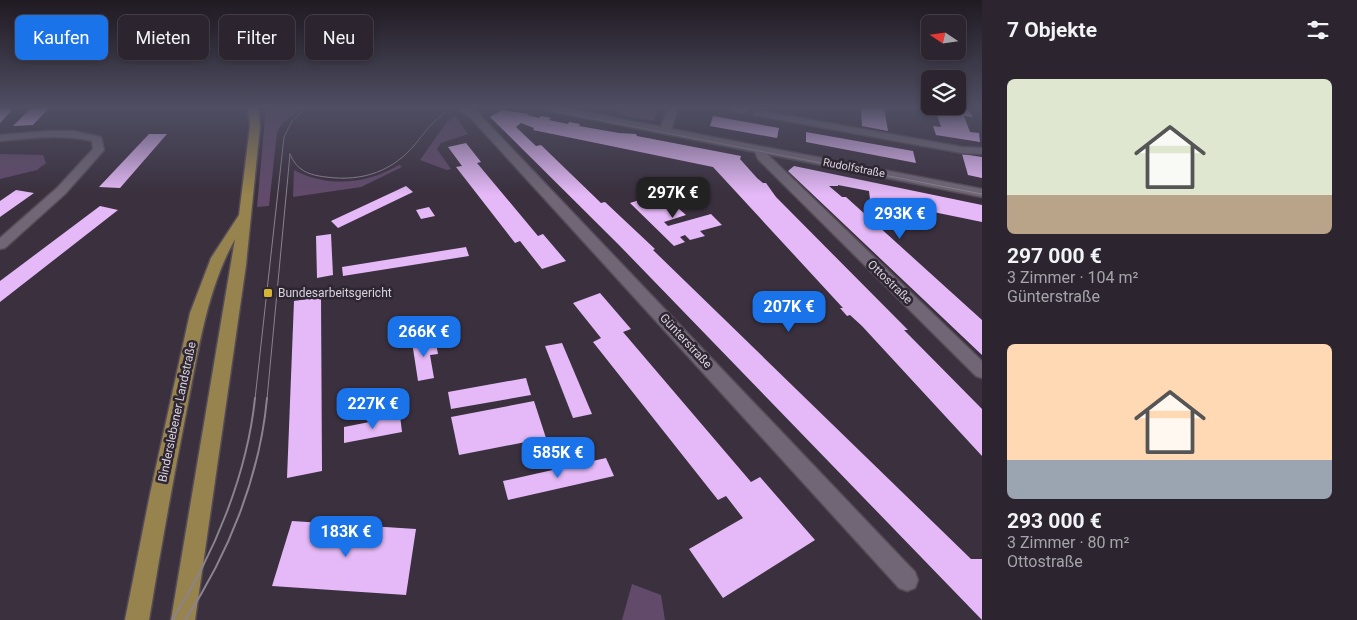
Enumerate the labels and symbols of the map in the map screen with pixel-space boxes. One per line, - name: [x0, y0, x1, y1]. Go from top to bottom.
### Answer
- north arrow: [921, 15, 966, 60]
- street label: Rudolfstraße: [822, 156, 886, 180]
- pin: 297K €: [632, 176, 714, 219]
- pin: 293K €: [859, 198, 941, 240]
- street label: Ottostraße: [865, 257, 915, 307]
- place label: Bundesarbeitsgericht: [278, 286, 392, 300]
- marker: Bundesarbeitsgericht: [262, 287, 274, 299]
- pin: 207K €: [748, 290, 830, 333]
- street label: Günterstraße: [657, 311, 715, 371]
- pin: 266K €: [383, 316, 465, 358]
- street label: Binderslebener Landstraße: [155, 341, 199, 483]
- pin: 227K €: [332, 388, 414, 430]
- pin: 585K €: [517, 436, 599, 479]
- pin: 183K €: [305, 516, 387, 558]

